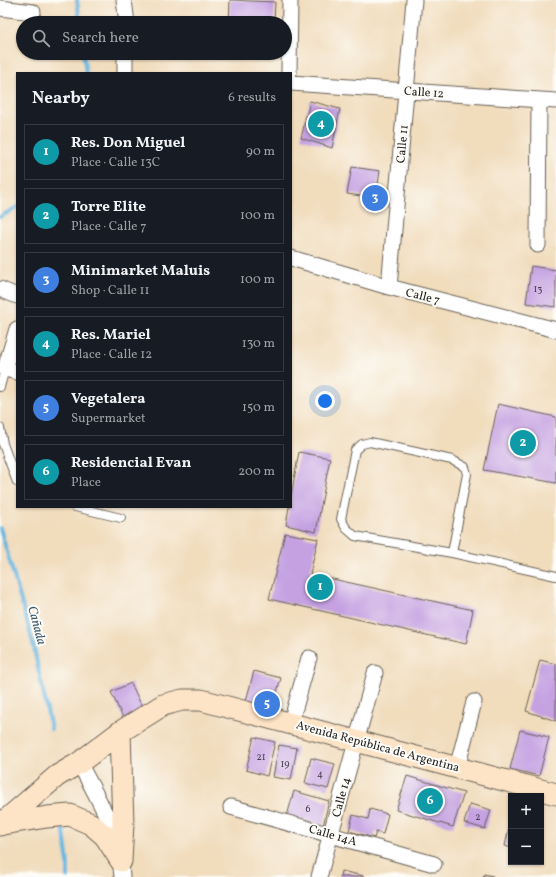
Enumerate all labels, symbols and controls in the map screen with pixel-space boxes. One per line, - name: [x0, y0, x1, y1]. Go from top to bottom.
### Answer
- search box: [16, 16, 292, 60]
- icon: search: [30, 27, 52, 49]
- text: Search here: [62, 28, 139, 49]
- street label: Calle 12: [403, 84, 445, 102]
- text: Nearby: [32, 87, 90, 110]
- text: 6 results: [228, 89, 276, 107]
- pin: 4: [308, 109, 334, 139]
- street label: Calle 11: [393, 124, 413, 164]
- text: Res. Don Miguel: [71, 133, 185, 154]
- text: 1: [43, 143, 49, 161]
- text: 90 m: [246, 143, 275, 161]
- text: Place · Calle 13C: [71, 154, 160, 172]
- pin: 3: [362, 183, 388, 213]
- text: Torre Elite: [71, 197, 146, 218]
- text: 2: [43, 207, 49, 225]
- text: 100 m: [240, 207, 275, 225]
- text: Place · Calle 7: [71, 218, 146, 236]
- text: Minimarket Maluis: [71, 261, 210, 282]
- text: 3: [43, 271, 49, 289]
- text: 100 m: [240, 271, 275, 289]
- text: Shop · Calle 11: [71, 282, 150, 300]
- house number: 13: [533, 282, 543, 296]
- street label: Calle 7: [404, 285, 442, 309]
- text: Res. Mariel: [71, 325, 151, 346]
- text: 4: [42, 335, 50, 353]
- text: 130 m: [242, 335, 275, 353]
- text: Place · Calle 12: [71, 346, 152, 364]
- text: Vegetalera: [71, 389, 145, 410]
- your location: [315, 391, 335, 411]
- text: 5: [43, 399, 49, 417]
- text: 150 m: [242, 399, 275, 417]
- text: Supermarket: [71, 410, 146, 428]
- pin: 2: [510, 428, 536, 458]
- text: Residencial Evan: [71, 453, 191, 474]
- text: 6: [42, 463, 50, 481]
- text: 200 m: [238, 463, 275, 481]
- text: Place: [71, 474, 101, 492]
- pin: 1: [307, 572, 333, 602]
- water label: Cañada: [22, 604, 50, 647]
- pin: 5: [254, 689, 280, 719]
- street label: Avenida República de Argentina: [294, 717, 461, 777]
- house number: 21: [256, 750, 266, 764]
- house number: 19: [280, 757, 290, 771]
- house number: 4: [317, 767, 323, 781]
- street label: Calle 14: [329, 775, 355, 819]
- pin: 6: [417, 786, 443, 816]
- map controls: [508, 793, 544, 865]
- button: +: [508, 793, 544, 829]
- house number: 6: [305, 802, 311, 816]
- house number: 2: [475, 810, 481, 824]
- street label: Calle 14A: [307, 821, 359, 851]
- button: −: [508, 829, 544, 865]

